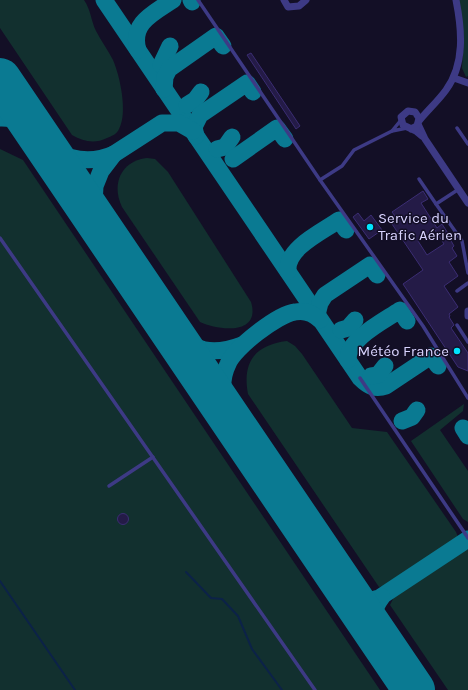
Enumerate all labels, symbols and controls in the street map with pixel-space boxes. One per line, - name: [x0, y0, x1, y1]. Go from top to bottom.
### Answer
- place label: Service du Trafic Aérien: [378, 209, 462, 244]
- marker: Service du Trafic Aérien: [365, 222, 375, 232]
- place label: Météo France: [357, 342, 449, 360]
- marker: Météo France: [452, 346, 462, 356]

